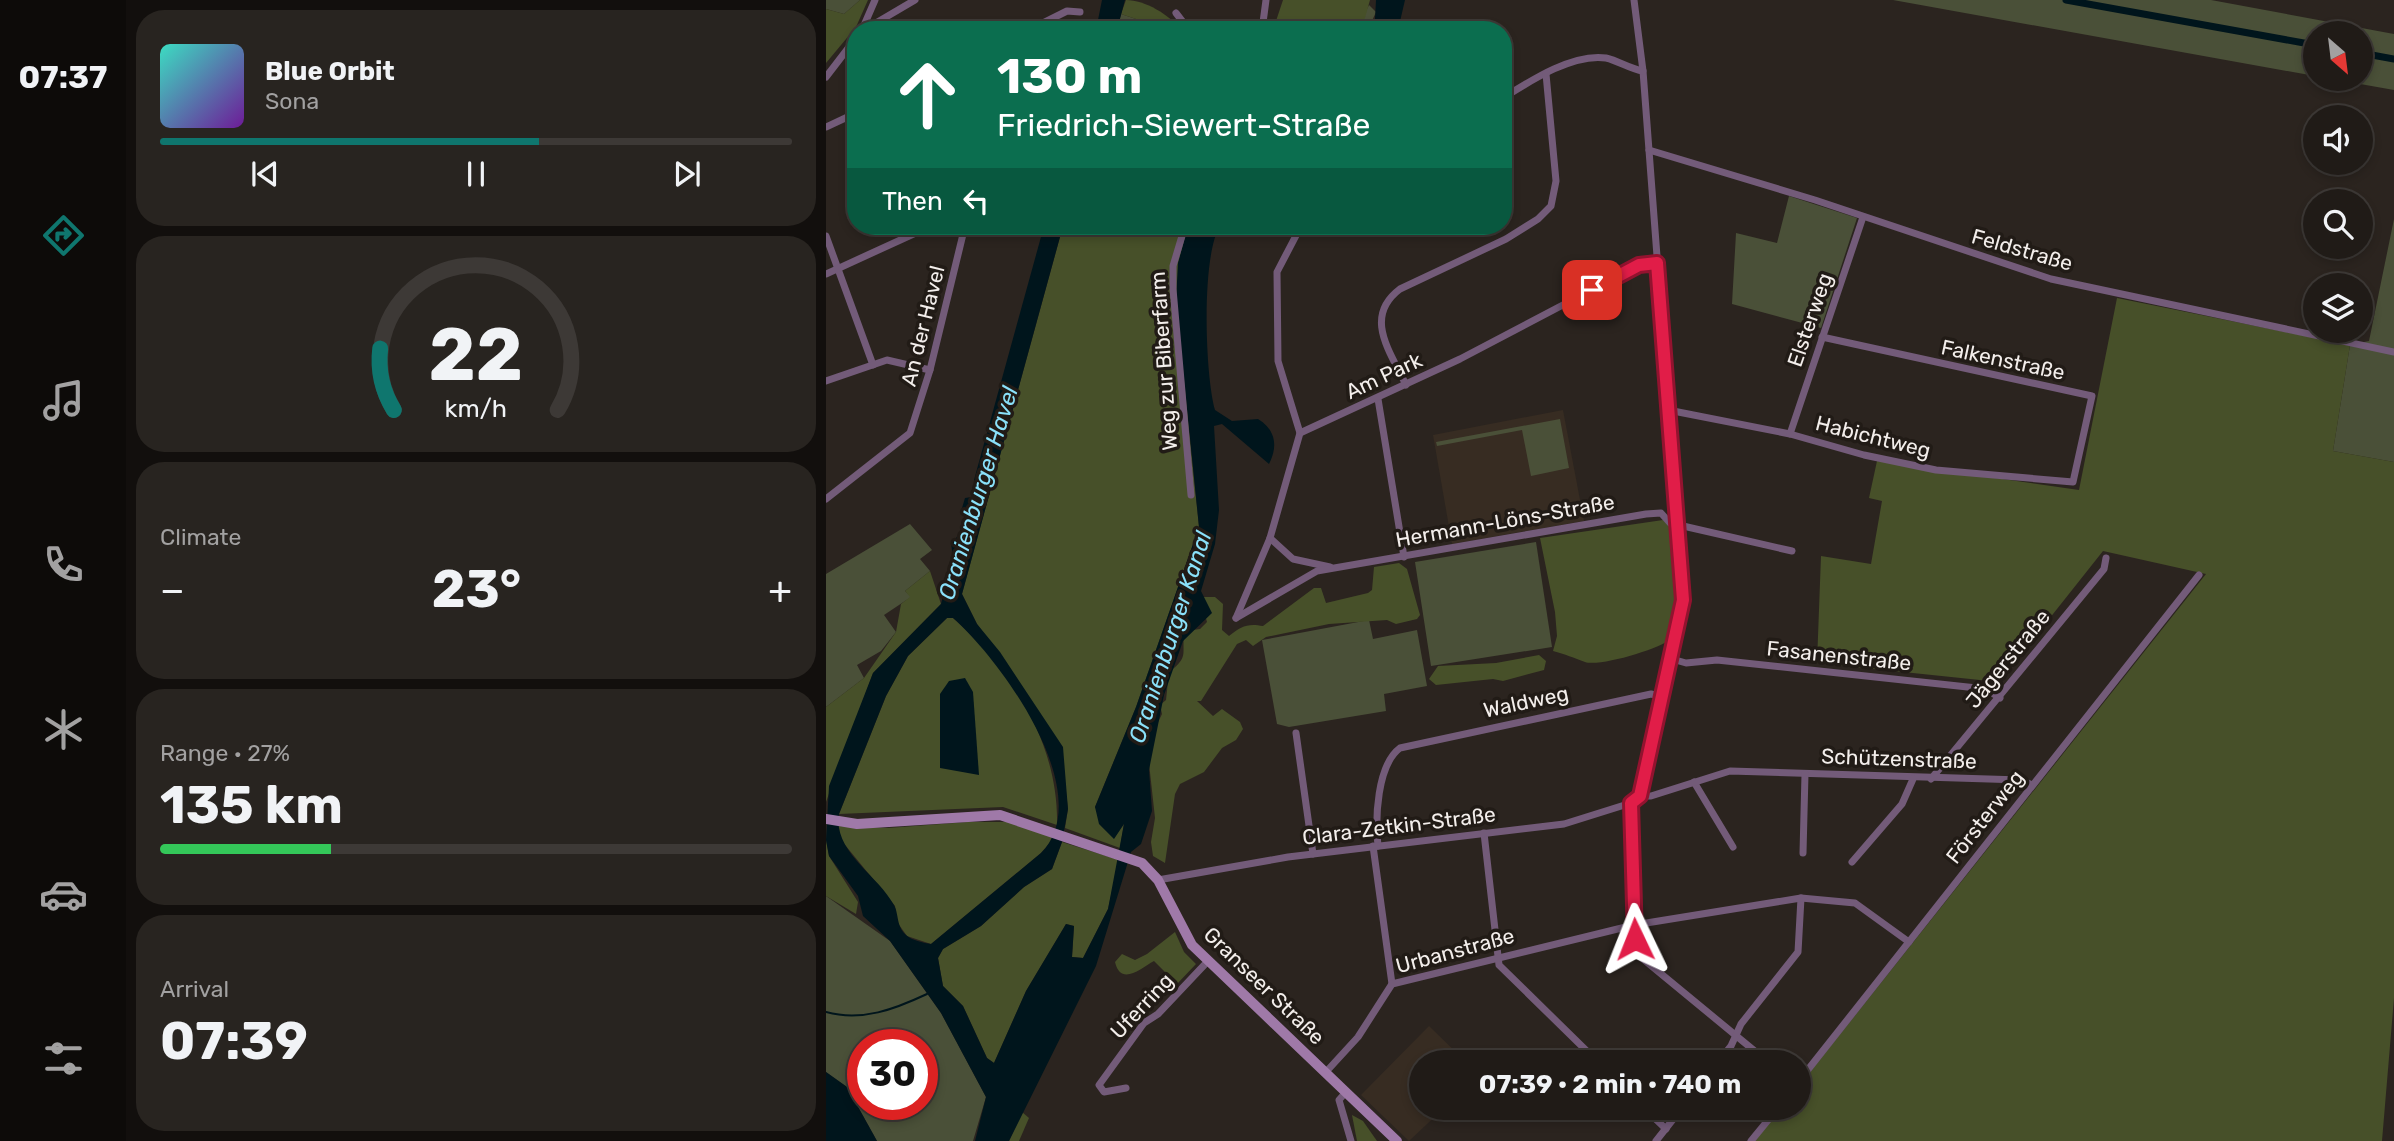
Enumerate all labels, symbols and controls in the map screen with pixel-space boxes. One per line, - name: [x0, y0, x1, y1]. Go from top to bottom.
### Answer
- north arrow: [2303, 21, 2373, 91]
- map controls: [2303, 21, 2373, 343]
- text: 130 m: [997, 47, 1142, 105]
- icon: ahead: [882, 49, 973, 140]
- text: Blue Orbit: [265, 56, 395, 87]
- text: 07:37: [19, 58, 107, 96]
- text: Sona: [265, 87, 319, 115]
- button: sound: [2303, 105, 2373, 175]
- text: Friedrich-Siewert-Straße: [997, 106, 1370, 144]
- icon: previous: [246, 155, 284, 193]
- icon: pause: [457, 155, 495, 193]
- icon: next: [668, 155, 706, 193]
- icon: left: [957, 182, 995, 220]
- text: Then: [882, 186, 943, 217]
- button: search: [2303, 189, 2373, 259]
- icon: directions: [39, 211, 88, 260]
- street label: Feldstraße: [1969, 223, 2075, 276]
- pin: [1562, 260, 1622, 320]
- street label: An der Havel: [895, 263, 950, 389]
- street label: Elsterweg: [1782, 270, 1837, 370]
- street label: Weg zur Biberfarm: [1145, 271, 1182, 451]
- icon: arrive: [1573, 271, 1611, 309]
- button: layers: [2303, 273, 2373, 343]
- text: 22: [429, 313, 523, 399]
- street label: Falkenstraße: [1939, 334, 2067, 385]
- street label: Am Park: [1342, 347, 1426, 404]
- icon: music: [39, 376, 88, 425]
- water label: Oranienburger Havel: [932, 383, 1024, 603]
- text: km/h: [445, 394, 507, 423]
- street label: Habichtweg: [1813, 410, 1933, 463]
- street label: Hermann-Löns-Straße: [1393, 489, 1616, 552]
- text: Climate: [160, 523, 241, 551]
- water label: Oranienburger Kanal: [1123, 527, 1218, 746]
- icon: phone: [39, 540, 88, 589]
- text: 23°: [432, 558, 521, 620]
- text: −: [160, 567, 185, 613]
- text: +: [768, 567, 792, 613]
- street label: Jägerstraße: [1960, 604, 2055, 713]
- street label: Fasanenstraße: [1766, 635, 1913, 676]
- street label: Waldweg: [1481, 680, 1571, 723]
- icon: climate: [39, 705, 88, 754]
- text: Range · 27%: [160, 739, 290, 767]
- street label: Schützenstraße: [1821, 743, 1977, 774]
- street label: Försterweg: [1940, 765, 2029, 868]
- text: 135 km: [160, 774, 343, 836]
- street label: Clara-Zetkin-Straße: [1301, 801, 1497, 850]
- icon: car: [39, 870, 88, 919]
- position arrow: [1598, 902, 1672, 976]
- street label: Granseer Straße: [1199, 922, 1330, 1050]
- street label: Urbanstraße: [1393, 923, 1517, 978]
- street label: Uferring: [1105, 968, 1178, 1044]
- text: Arrival: [160, 975, 229, 1003]
- text: 07:39: [160, 1010, 308, 1072]
- speed limit sign: 30: [847, 1029, 938, 1120]
- icon: filters: [39, 1034, 88, 1083]
- text: 07:39 · 2 min · 740 m: [1479, 1069, 1741, 1100]

